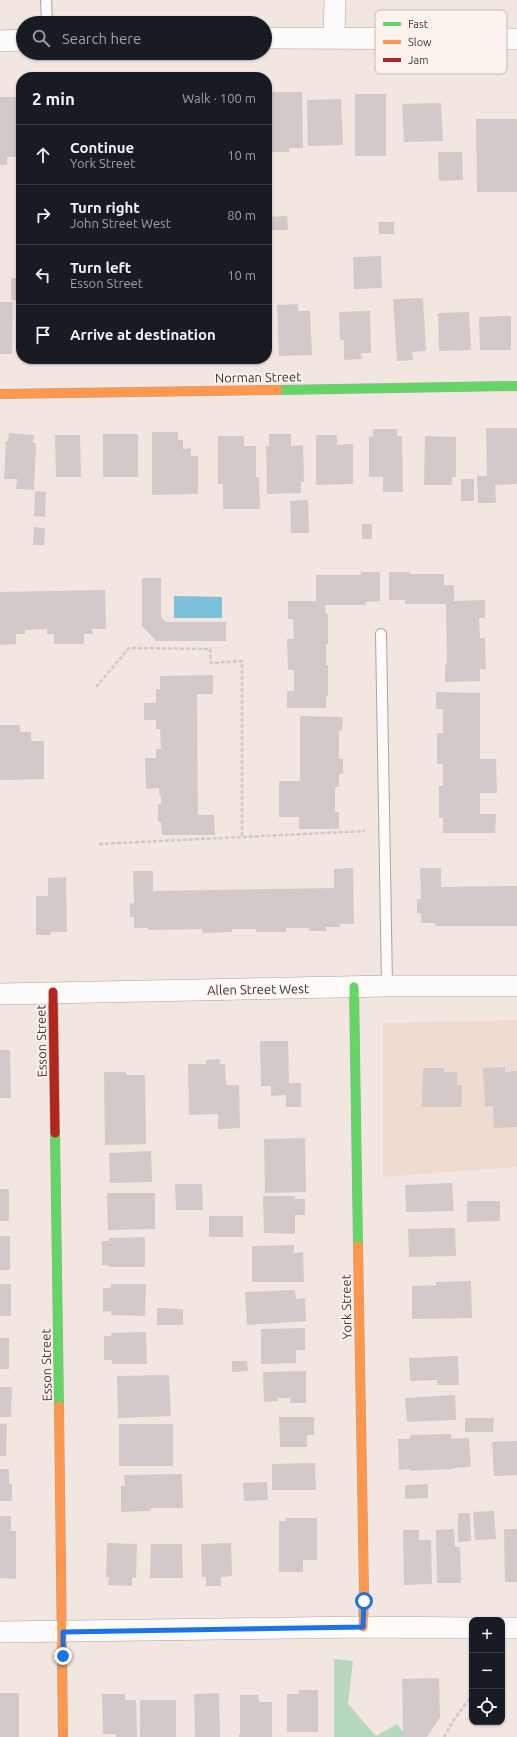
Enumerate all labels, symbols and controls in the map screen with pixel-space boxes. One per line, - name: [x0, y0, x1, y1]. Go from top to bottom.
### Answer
- legend: [375, 10, 507, 74]
- search box: [16, 16, 272, 60]
- text: Fast: [408, 18, 429, 30]
- icon: search: [30, 27, 52, 49]
- text: Search here: [62, 30, 141, 47]
- text: Slow: [408, 36, 432, 48]
- text: Jam: [408, 54, 429, 66]
- text: 2 min: [32, 89, 75, 108]
- text: Walk · 100 m: [182, 91, 256, 105]
- text: Continue: [70, 139, 134, 156]
- icon: ahead: [32, 144, 54, 166]
- text: 10 m: [227, 148, 256, 162]
- text: York Street: [70, 156, 135, 170]
- text: Turn right: [70, 199, 140, 216]
- icon: right: [32, 204, 54, 226]
- text: 80 m: [227, 208, 256, 222]
- text: John Street West: [70, 216, 171, 230]
- text: Turn left: [70, 259, 131, 276]
- icon: left: [32, 264, 54, 286]
- text: 10 m: [227, 268, 256, 282]
- text: Esson Street: [70, 276, 143, 290]
- icon: arrive: [32, 324, 54, 346]
- text: Arrive at destination: [70, 326, 216, 343]
- street label: Norman Street: [215, 369, 301, 385]
- street label: Allen Street West: [207, 981, 309, 997]
- street label: Esson Street: [33, 1004, 49, 1078]
- street label: York Street: [338, 1274, 354, 1340]
- street label: Esson Street: [38, 1328, 54, 1402]
- route start: [355, 1592, 373, 1610]
- map controls: [469, 1617, 505, 1725]
- button: +: [469, 1617, 505, 1653]
- route end: [54, 1647, 72, 1665]
- button: −: [469, 1653, 505, 1689]
- button: locate: [469, 1689, 505, 1725]

